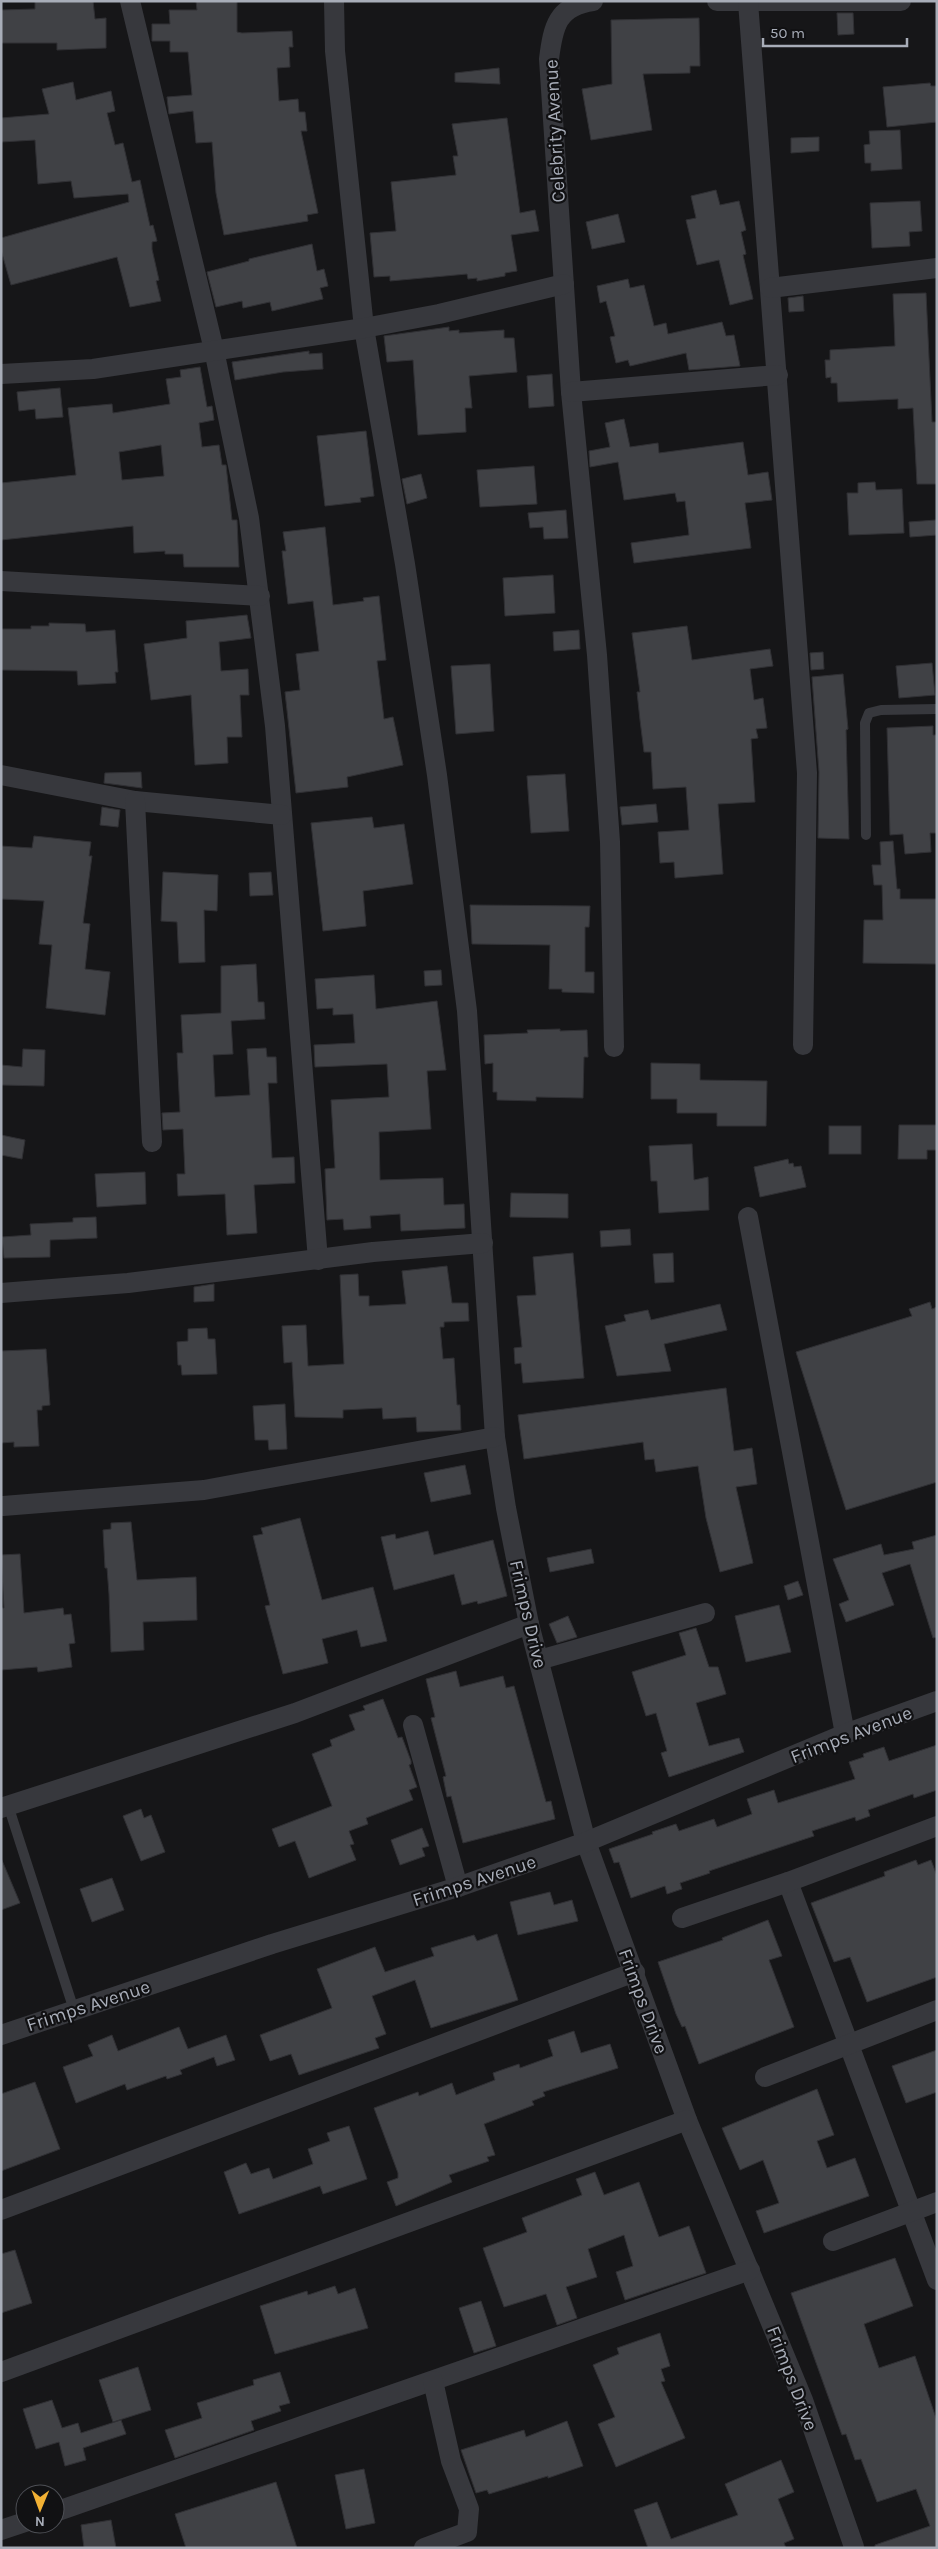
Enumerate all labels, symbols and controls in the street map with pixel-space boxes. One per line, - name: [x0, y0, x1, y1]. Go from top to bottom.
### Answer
- scale bar: [763, 15, 907, 47]
- text: 50 m: [770, 24, 805, 42]
- street label: Celebrity Avenue: [540, 59, 570, 203]
- street label: Frimps Drive: [505, 1558, 551, 1670]
- street label: Frimps Avenue: [787, 1702, 915, 1768]
- street label: Frimps Avenue: [410, 1851, 539, 1911]
- street label: Frimps Drive: [614, 1946, 672, 2057]
- street label: Frimps Avenue: [24, 1976, 153, 2036]
- street label: Frimps Drive: [762, 2323, 822, 2434]
- north arrow: [15, 2484, 65, 2534]
- text: N: [35, 2513, 45, 2530]

